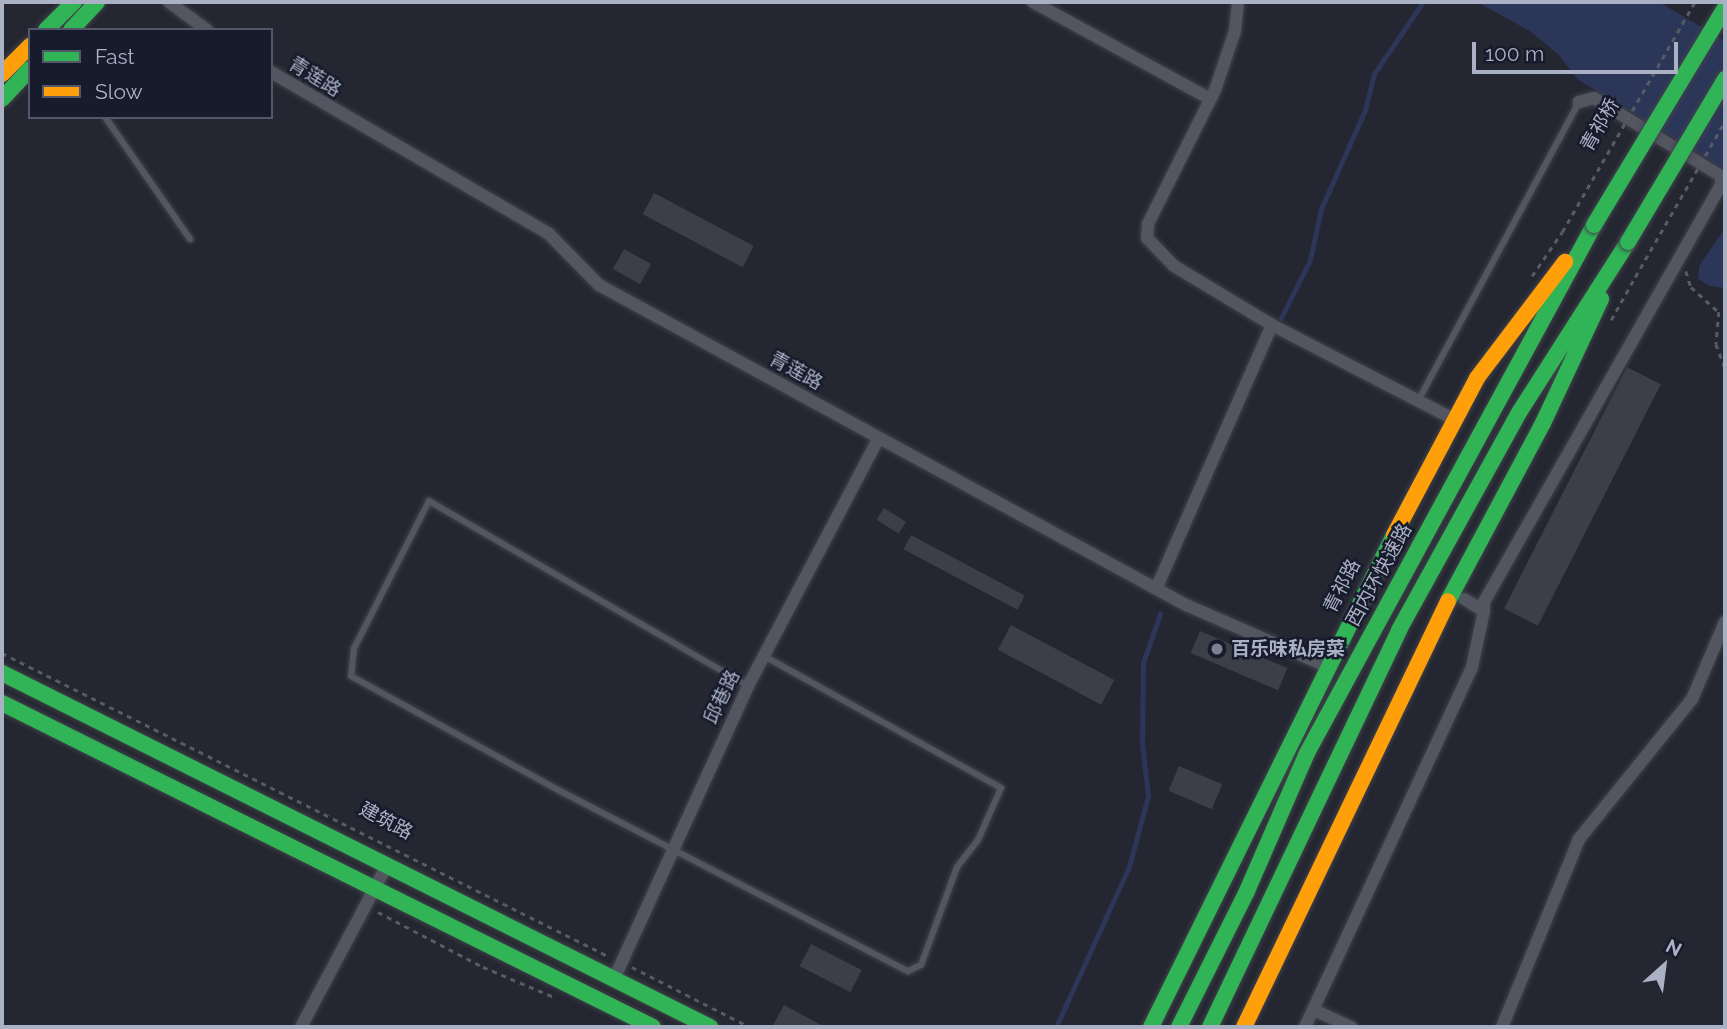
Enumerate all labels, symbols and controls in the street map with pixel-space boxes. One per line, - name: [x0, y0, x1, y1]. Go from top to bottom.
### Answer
- legend: [28, 28, 273, 119]
- scale bar: [1475, 28, 1682, 72]
- text: 100 m: [1485, 41, 1544, 66]
- text: Fast: [95, 44, 135, 69]
- street label: 青莲路: [285, 52, 345, 102]
- text: Slow: [95, 79, 143, 104]
- street label: 青祁桥: [1576, 95, 1624, 155]
- street label: 青莲路: [766, 347, 826, 395]
- street label: 西内环快速路: [1341, 520, 1417, 630]
- street label: 青祁路: [1319, 555, 1365, 617]
- place label: 百乐味私房菜: [1231, 638, 1345, 660]
- marker: 百乐味私房菜: [1209, 641, 1225, 657]
- street label: 邱巷路: [699, 666, 745, 728]
- street label: 建筑路: [355, 798, 417, 844]
- north arrow: [1629, 931, 1699, 1001]
- text: N: [1662, 934, 1685, 961]

